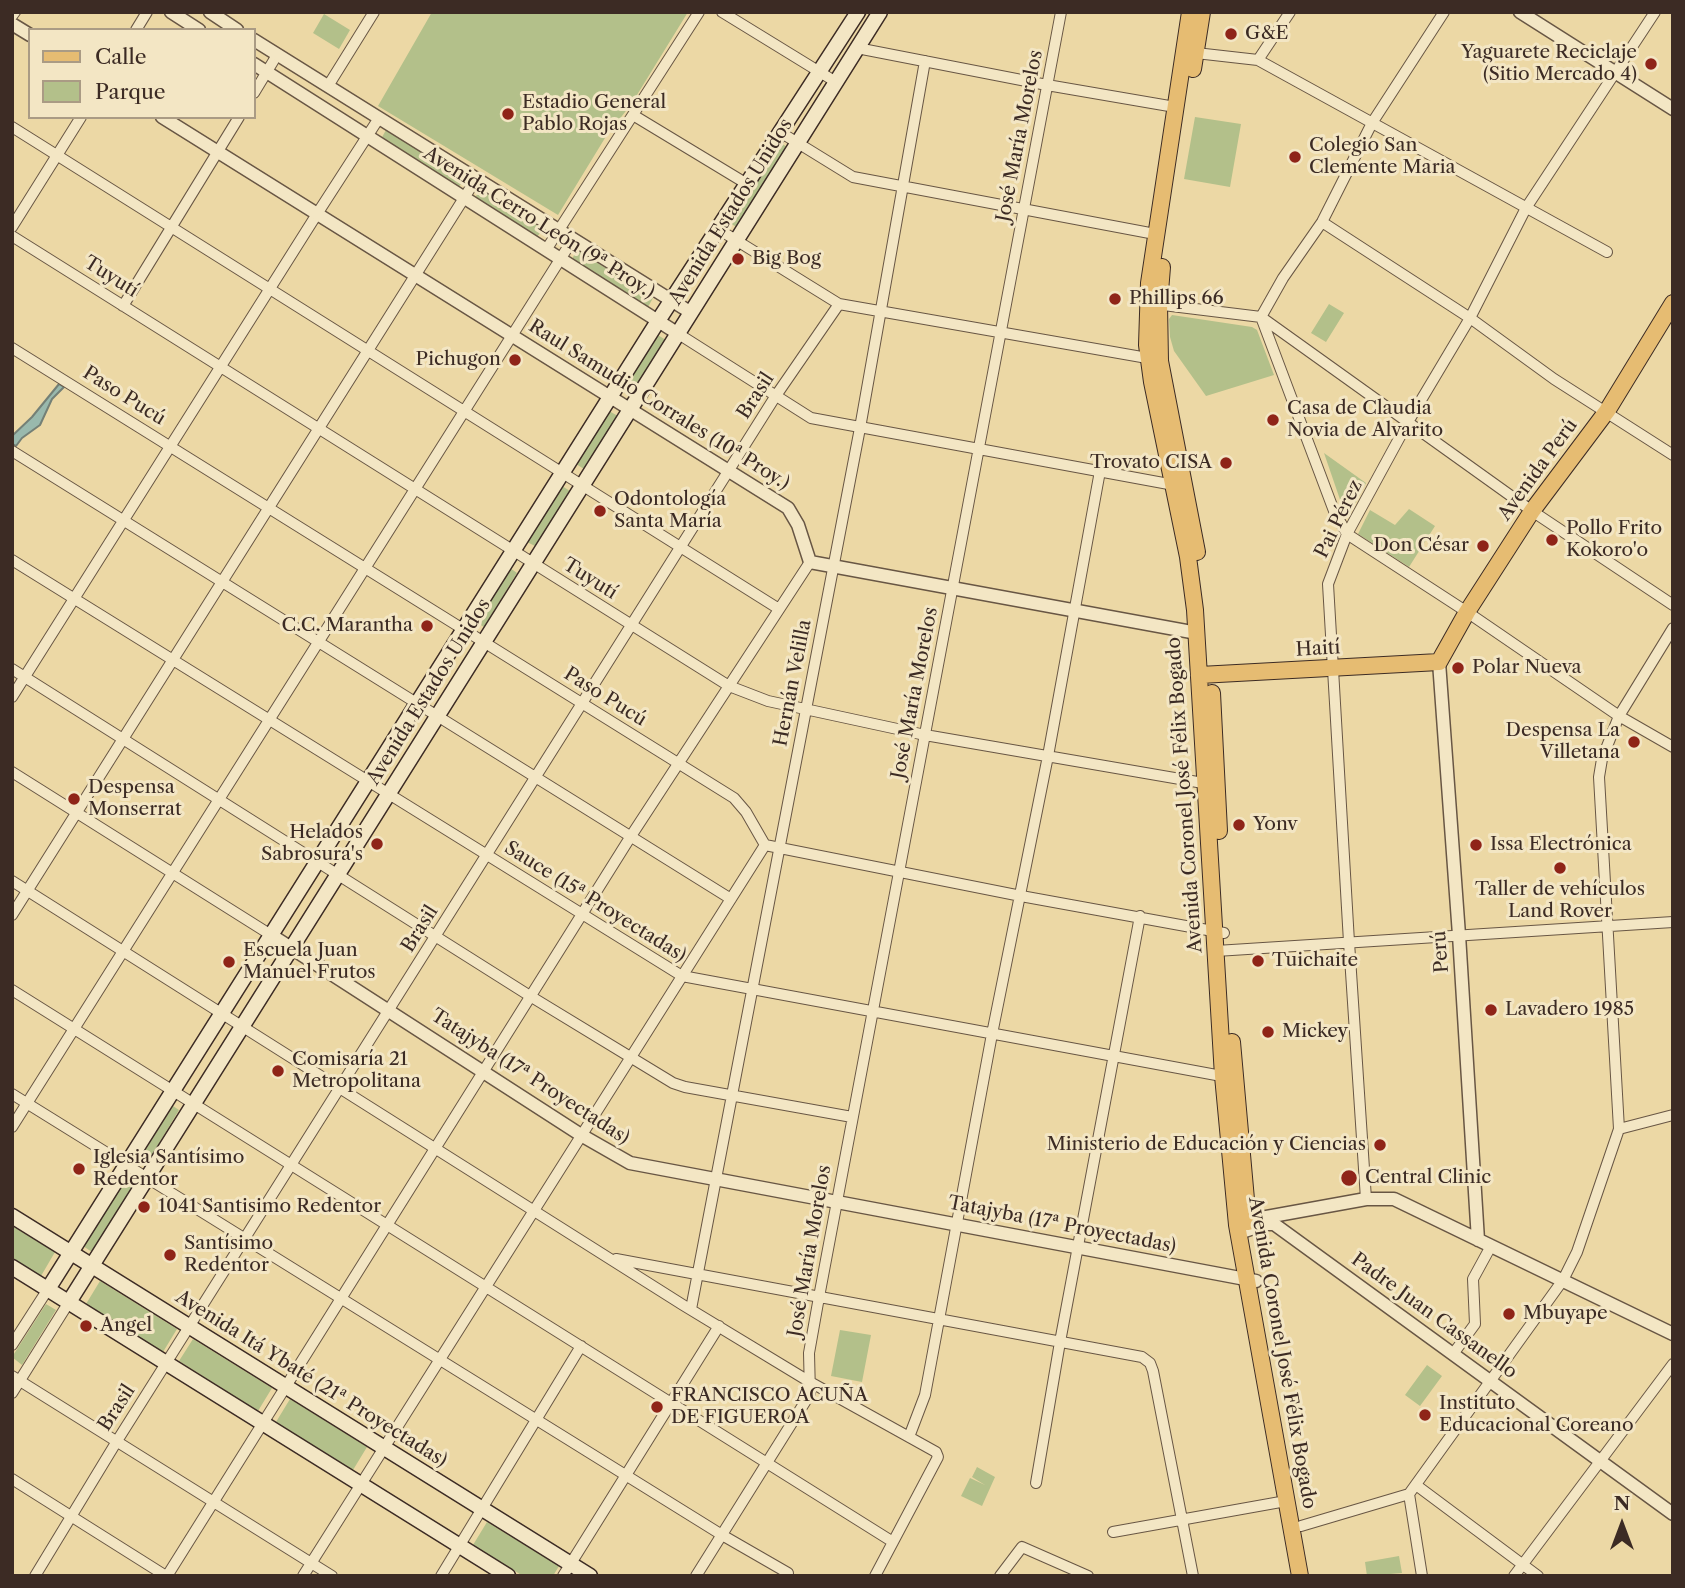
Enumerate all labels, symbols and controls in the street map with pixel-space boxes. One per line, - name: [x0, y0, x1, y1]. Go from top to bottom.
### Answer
- place label: G&E: [1245, 23, 1289, 45]
- marker: G&E: [1223, 26, 1239, 42]
- legend: [28, 28, 256, 119]
- place label: Yaguarete Reciclaje (Sitio Mercado 4): [1461, 42, 1637, 86]
- text: Calle: [95, 44, 147, 69]
- street label: José María Morelos: [992, 48, 1048, 224]
- marker: Yaguarete Reciclaje (Sitio Mercado 4): [1643, 56, 1659, 72]
- text: Parque: [95, 79, 166, 104]
- place label: Estadio General Pablo Rojas: [522, 92, 666, 136]
- marker: Estadio General Pablo Rojas: [500, 106, 516, 122]
- street label: Avenida Estados Unidos: [664, 115, 798, 309]
- place label: Colegio San Clemente Maria: [1309, 135, 1455, 179]
- street label: Avenida Cerro León (9ª Proy.): [419, 142, 659, 304]
- marker: Colegio San Clemente Maria: [1287, 149, 1303, 165]
- place label: Big Bog: [752, 248, 821, 270]
- street label: Tuyutí: [80, 251, 142, 303]
- marker: Big Bog: [730, 251, 746, 267]
- place label: Phillips 66: [1129, 288, 1224, 310]
- marker: Phillips 66: [1107, 291, 1123, 307]
- street label: Raul Samudio Corrales (10ª Proy.): [524, 315, 794, 495]
- place label: Pichugon: [416, 349, 501, 371]
- marker: Pichugon: [507, 352, 523, 368]
- street label: Paso Pucú: [79, 362, 169, 430]
- street label: Brasil: [733, 368, 779, 424]
- place label: Casa de Claudia Novia de Alvarito: [1287, 398, 1443, 442]
- marker: Casa de Claudia Novia de Alvarito: [1265, 412, 1281, 428]
- street label: Avenida Perú: [1494, 415, 1582, 525]
- place label: Trovato CISA: [1090, 452, 1212, 474]
- marker: Trovato CISA: [1218, 455, 1234, 471]
- street label: Pai Pérez: [1310, 476, 1368, 562]
- place label: Odontología Santa María: [614, 489, 726, 533]
- marker: Odontología Santa María: [592, 503, 608, 519]
- place label: Pollo Frito Kokoro'o: [1566, 518, 1662, 562]
- marker: Pollo Frito Kokoro'o: [1544, 532, 1560, 548]
- place label: Don César: [1373, 535, 1469, 557]
- marker: Don César: [1475, 538, 1491, 554]
- street label: Tuyutí: [559, 553, 621, 605]
- street label: Avenida Estados Unidos: [362, 595, 496, 789]
- street label: José María Morelos: [887, 605, 943, 781]
- place label: C.C. Marantha: [282, 615, 413, 637]
- marker: C.C. Marantha: [419, 618, 435, 634]
- street label: Hernán Velilla: [770, 618, 816, 748]
- street label: Avenida Coronel José Félix Bogado: [1163, 636, 1207, 954]
- street label: Haití: [1295, 636, 1341, 662]
- place label: Polar Nueva: [1472, 657, 1581, 679]
- marker: Polar Nueva: [1450, 660, 1466, 676]
- street label: Paso Pucú: [560, 663, 650, 731]
- place label: Despensa La Villetana: [1506, 720, 1620, 764]
- marker: Despensa La Villetana: [1626, 734, 1642, 750]
- place label: Despensa Monserrat: [88, 777, 182, 821]
- marker: Despensa Monserrat: [66, 791, 82, 807]
- place label: Yonv: [1253, 814, 1298, 836]
- marker: Yonv: [1231, 817, 1247, 833]
- place label: Helados Sabrosura's: [261, 822, 363, 866]
- place label: Issa Electrónica: [1490, 834, 1632, 856]
- marker: Helados Sabrosura's: [369, 836, 385, 852]
- street label: Sauce (15ª Proyectadas): [500, 837, 690, 967]
- marker: Issa Electrónica: [1468, 837, 1484, 853]
- marker: Taller de vehículos Land Rover: [1552, 860, 1568, 876]
- place label: Taller de vehículos Land Rover: [1475, 879, 1645, 923]
- street label: Brasil: [397, 901, 443, 957]
- street label: Perú: [1428, 930, 1454, 974]
- place label: Escuela Juan Manuel Frutos: [243, 940, 376, 984]
- place label: Tuichaite: [1272, 950, 1358, 972]
- marker: Tuichaite: [1250, 953, 1266, 969]
- marker: Escuela Juan Manuel Frutos: [221, 954, 237, 970]
- place label: Lavadero 1985: [1505, 999, 1634, 1021]
- marker: Lavadero 1985: [1483, 1002, 1499, 1018]
- street label: Tatajyba (17ª Proyectadas): [427, 1004, 633, 1150]
- place label: Mickey: [1282, 1021, 1348, 1043]
- marker: Mickey: [1260, 1024, 1276, 1040]
- place label: Comisaría 21 Metropolitana: [292, 1049, 421, 1093]
- marker: Comisaría 21 Metropolitana: [270, 1063, 286, 1079]
- place label: Ministerio de Educación y Ciencias: [1047, 1134, 1366, 1156]
- marker: Ministerio de Educación y Ciencias: [1372, 1137, 1388, 1153]
- place label: Iglesia Santísimo Redentor: [93, 1147, 244, 1191]
- marker: Iglesia Santísimo Redentor: [71, 1161, 87, 1177]
- street label: José María Morelos: [784, 1163, 836, 1339]
- place label: Central Clinic: [1365, 1167, 1491, 1189]
- marker: Central Clinic: [1339, 1168, 1359, 1188]
- street label: Tatajyba (17ª Proyectadas): [946, 1192, 1178, 1258]
- street label: Avenida Coronel José Félix Bogado: [1243, 1195, 1321, 1511]
- place label: 1041 Santisimo Redentor: [158, 1196, 381, 1218]
- marker: 1041 Santisimo Redentor: [136, 1199, 152, 1215]
- place label: Santísimo Redentor: [184, 1233, 273, 1277]
- marker: Santísimo Redentor: [162, 1247, 178, 1263]
- street label: Padre Juan Cassanello: [1347, 1248, 1521, 1384]
- street label: Avenida Itá Ybaté (21ª Proyectadas): [171, 1286, 451, 1472]
- place label: Mbuyape: [1523, 1303, 1608, 1325]
- marker: Mbuyape: [1501, 1306, 1517, 1322]
- place label: Angel: [100, 1315, 152, 1337]
- marker: Angel: [78, 1318, 94, 1334]
- street label: Brasil: [94, 1380, 140, 1436]
- place label: FRANCISCO ACUÑA DE FIGUEROA: [671, 1385, 868, 1429]
- place label: Instituto Educacional Coreano: [1439, 1393, 1634, 1437]
- marker: FRANCISCO ACUÑA DE FIGUEROA: [649, 1399, 665, 1415]
- marker: Instituto Educacional Coreano: [1417, 1407, 1433, 1423]
- north arrow: [1587, 1490, 1657, 1560]
- text: N: [1614, 1492, 1630, 1515]

